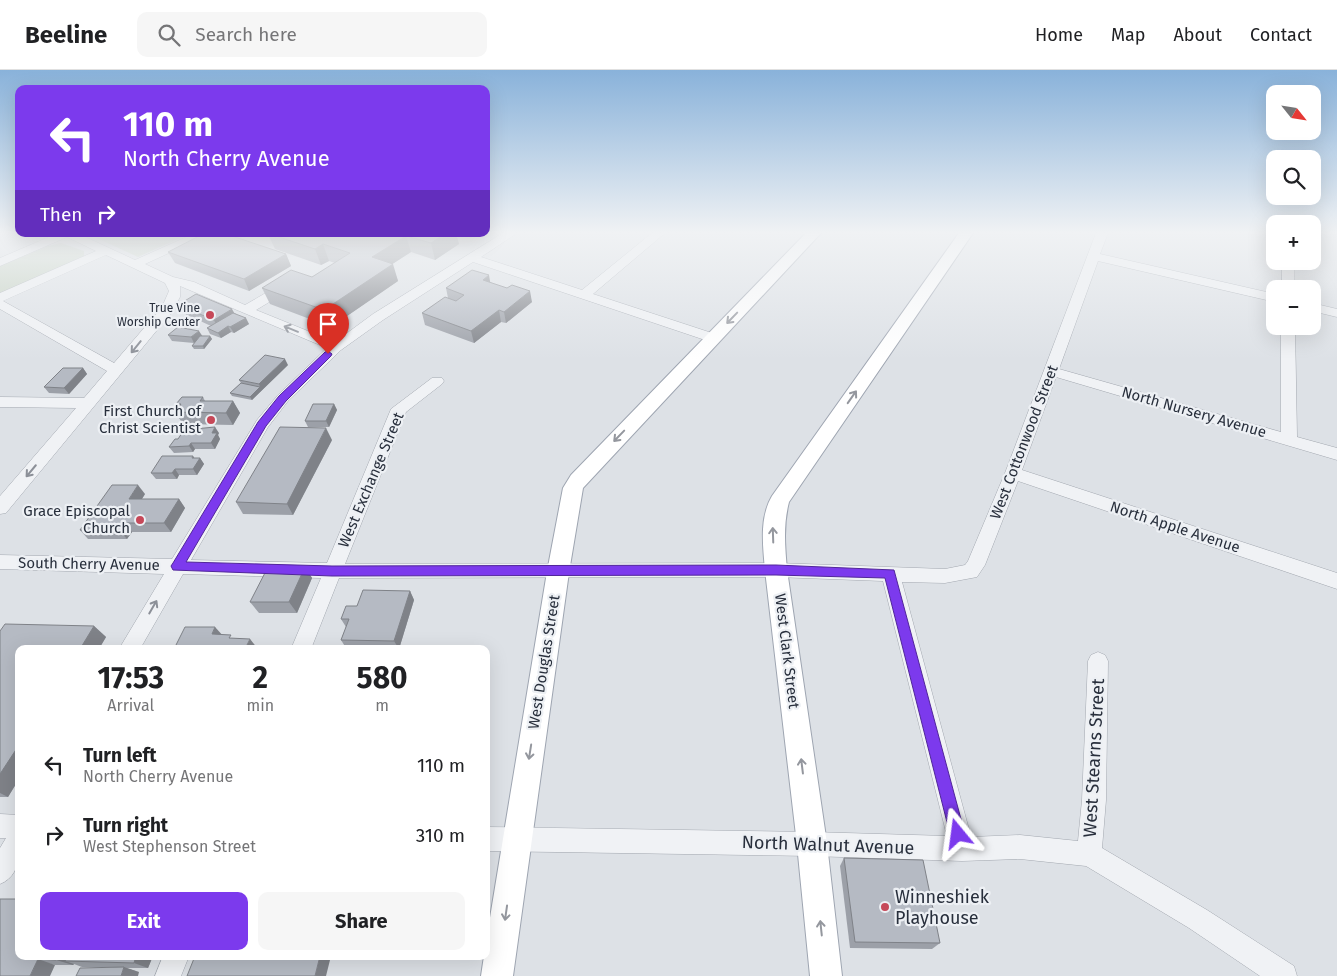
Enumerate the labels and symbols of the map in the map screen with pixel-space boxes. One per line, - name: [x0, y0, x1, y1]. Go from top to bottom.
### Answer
- north arrow: [1266, 85, 1321, 140]
- place label: True Vine Worship Center: [117, 301, 200, 329]
- pin: [307, 303, 349, 354]
- marker: True Vine Worship Center: [204, 309, 216, 321]
- one-way arrow: [726, 312, 738, 324]
- one-way arrow: [284, 324, 299, 334]
- one-way arrow: [131, 340, 142, 353]
- street label: West Cottonwood Street: [986, 362, 1062, 522]
- street label: North Nursery Avenue: [1120, 383, 1268, 441]
- one-way arrow: [847, 390, 857, 404]
- place label: First Church of Christ Scientist: [99, 402, 202, 437]
- street label: West Exchange Street: [334, 409, 408, 550]
- marker: First Church of Christ Scientist: [205, 414, 217, 426]
- one-way arrow: [613, 430, 625, 442]
- one-way arrow: [26, 464, 37, 477]
- street label: North Apple Avenue: [1108, 497, 1242, 557]
- place label: Grace Episcopal Church: [23, 502, 131, 537]
- marker: Grace Episcopal Church: [134, 514, 146, 526]
- one-way arrow: [769, 528, 778, 544]
- street label: South Cherry Avenue: [18, 554, 160, 574]
- street label: West Clark Street: [771, 592, 803, 710]
- street label: West Douglas Street: [524, 593, 564, 730]
- one-way arrow: [149, 601, 159, 615]
- street label: West Stearns Street: [1079, 677, 1109, 838]
- one-way arrow: [525, 744, 535, 760]
- one-way arrow: [796, 758, 806, 774]
- position arrow: [931, 807, 983, 859]
- street label: North Walnut Avenue: [741, 831, 915, 859]
- place label: Winneshiek Playhouse: [895, 886, 990, 929]
- marker: Winneshiek Playhouse: [879, 901, 891, 913]
- one-way arrow: [501, 904, 511, 920]
- one-way arrow: [816, 920, 826, 936]

